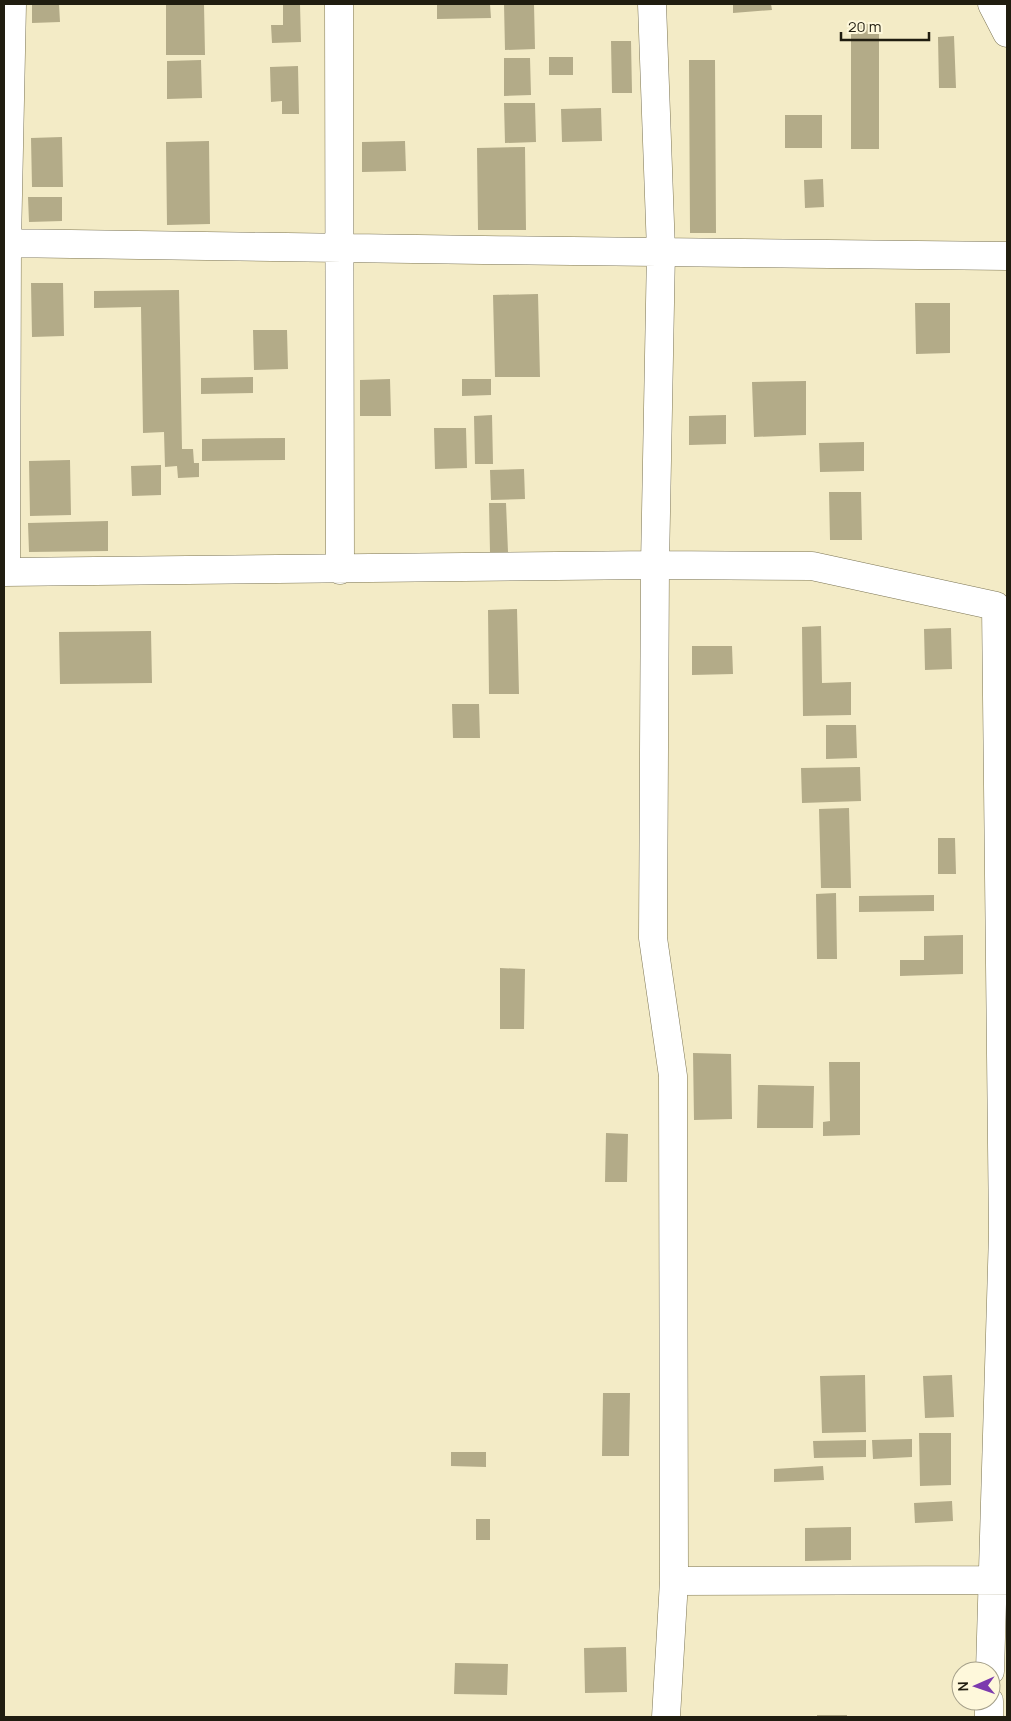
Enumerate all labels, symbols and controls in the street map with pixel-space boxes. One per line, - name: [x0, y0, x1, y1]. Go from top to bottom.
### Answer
- scale bar: [841, 10, 928, 42]
- text: 20 m: [848, 16, 881, 37]
- north arrow: [951, 1661, 1001, 1711]
- text: N: [953, 1681, 972, 1692]

